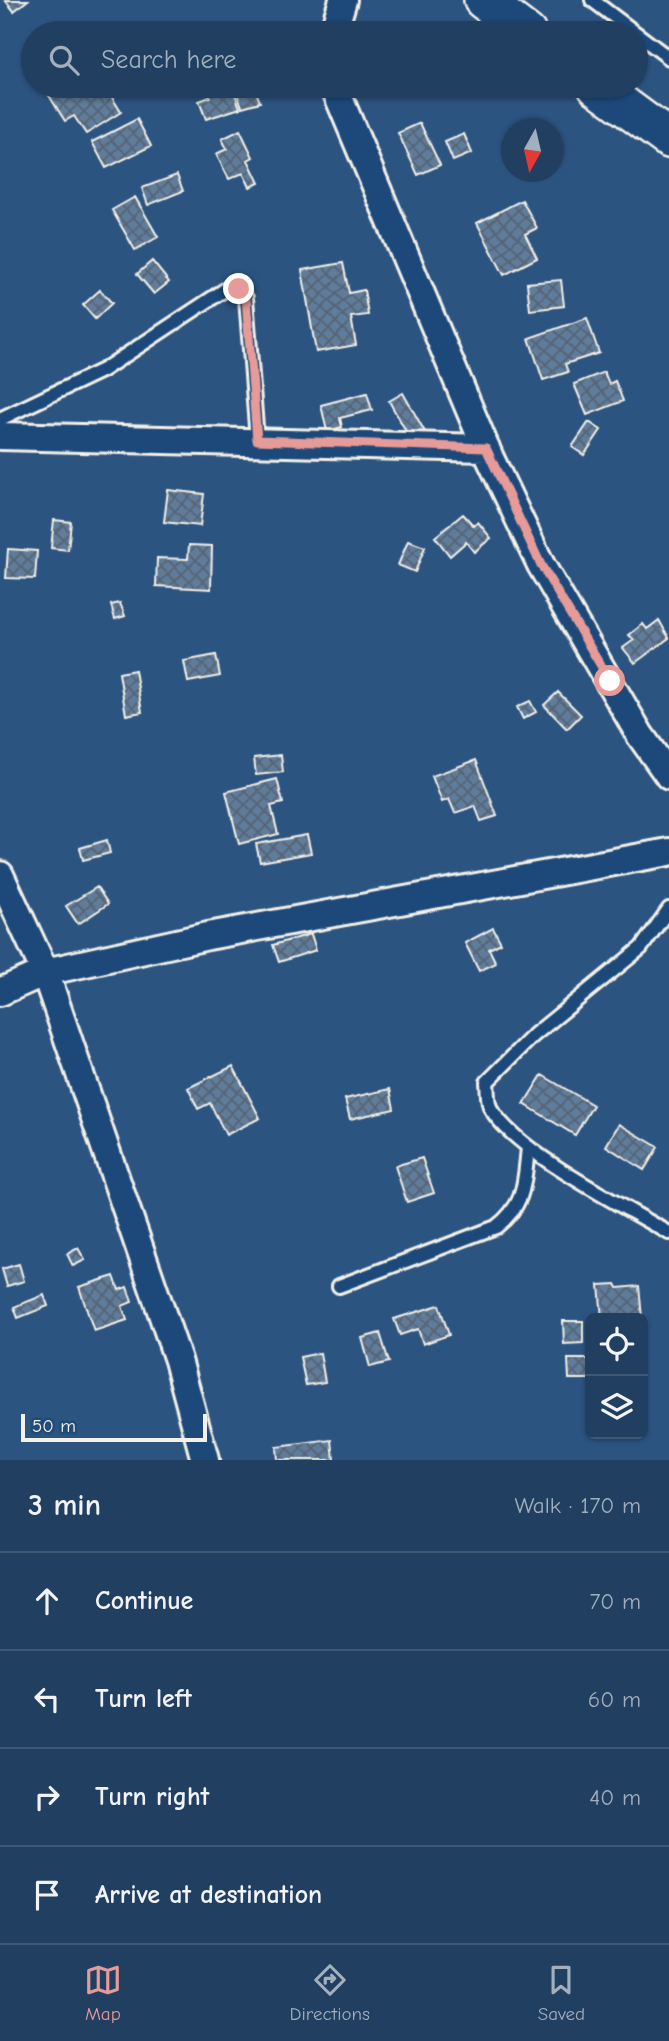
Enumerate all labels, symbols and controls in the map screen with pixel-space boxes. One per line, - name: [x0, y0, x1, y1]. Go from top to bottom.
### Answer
- search box: [21, 21, 648, 98]
- icon: search: [45, 41, 83, 79]
- text: Search here: [101, 45, 236, 75]
- north arrow: [501, 119, 564, 182]
- route end: [223, 273, 254, 304]
- route start: [594, 665, 625, 696]
- map controls: [585, 1313, 648, 1439]
- button: locate: [585, 1313, 648, 1376]
- button: layers: [585, 1376, 648, 1439]
- scale bar: [21, 1411, 206, 1443]
- text: 50 m: [32, 1415, 76, 1437]
- text: 3 min: [28, 1488, 101, 1523]
- text: Walk · 170 m: [514, 1492, 641, 1519]
- icon: ahead: [28, 1582, 66, 1620]
- text: Continue: [95, 1586, 193, 1616]
- text: 70 m: [589, 1588, 641, 1615]
- icon: left: [28, 1680, 66, 1718]
- text: Turn left: [95, 1684, 192, 1714]
- text: 60 m: [588, 1686, 641, 1713]
- icon: right: [28, 1778, 66, 1816]
- text: Turn right: [95, 1782, 209, 1812]
- text: 40 m: [589, 1784, 641, 1811]
- icon: arrive: [28, 1876, 66, 1914]
- text: Arrive at destination: [95, 1880, 322, 1910]
- tab: Map: [84, 1961, 122, 2025]
- tab: Directions: [290, 1961, 370, 2025]
- tab: Saved: [538, 1961, 585, 2025]

